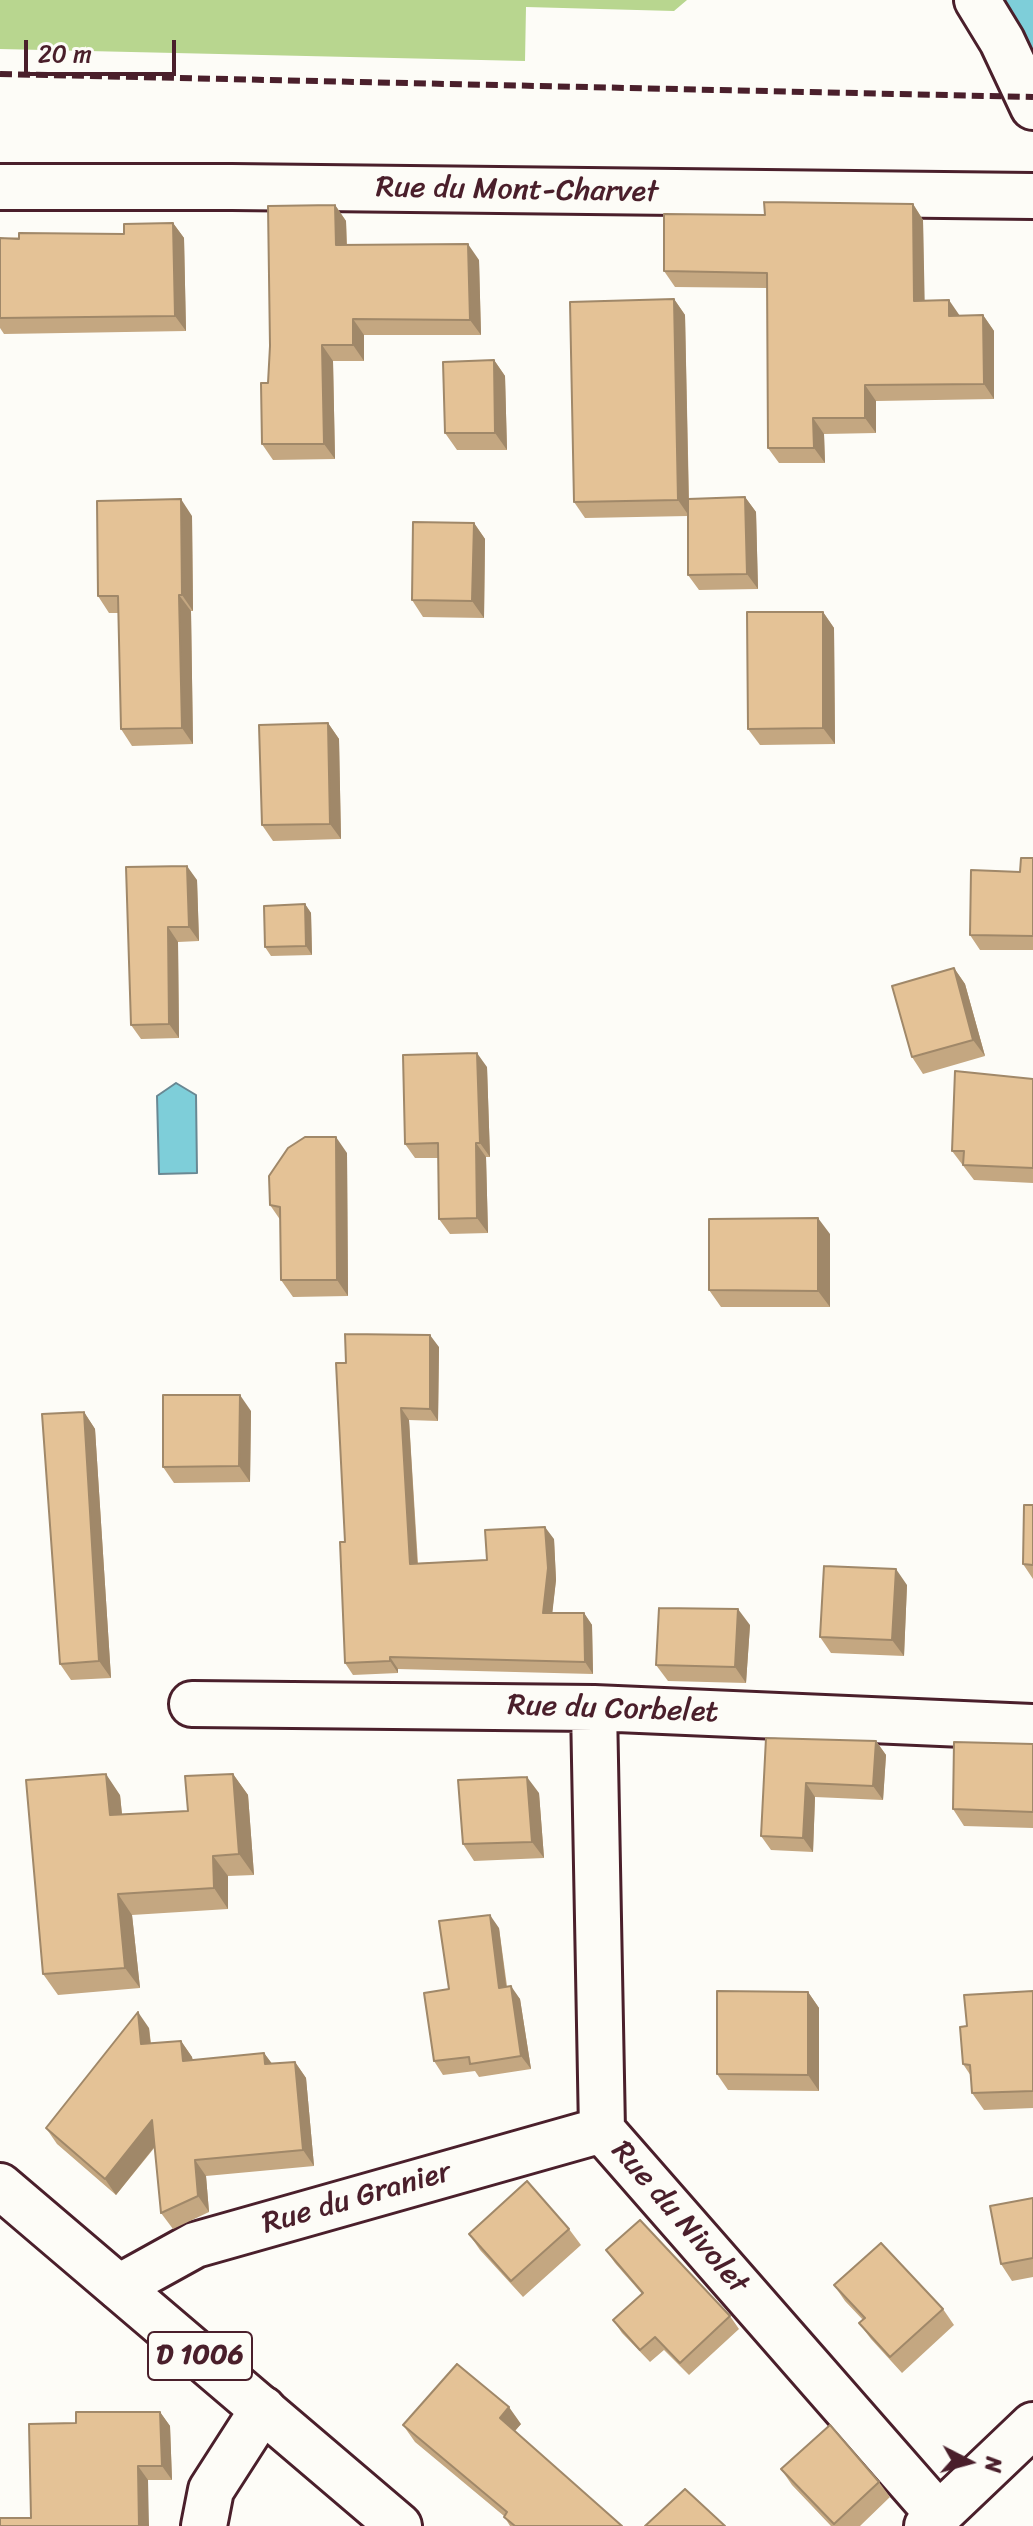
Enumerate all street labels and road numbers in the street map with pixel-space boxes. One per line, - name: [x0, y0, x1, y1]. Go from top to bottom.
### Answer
- street label: Rue du Mont-Charvet: [375, 171, 659, 211]
- street label: Rue du Corbelet: [507, 1688, 719, 1732]
- street label: Rue du Nivolet: [603, 2134, 755, 2302]
- street label: Rue du Granier: [259, 2155, 455, 2243]
- road number: D 1006: [148, 2332, 252, 2380]

